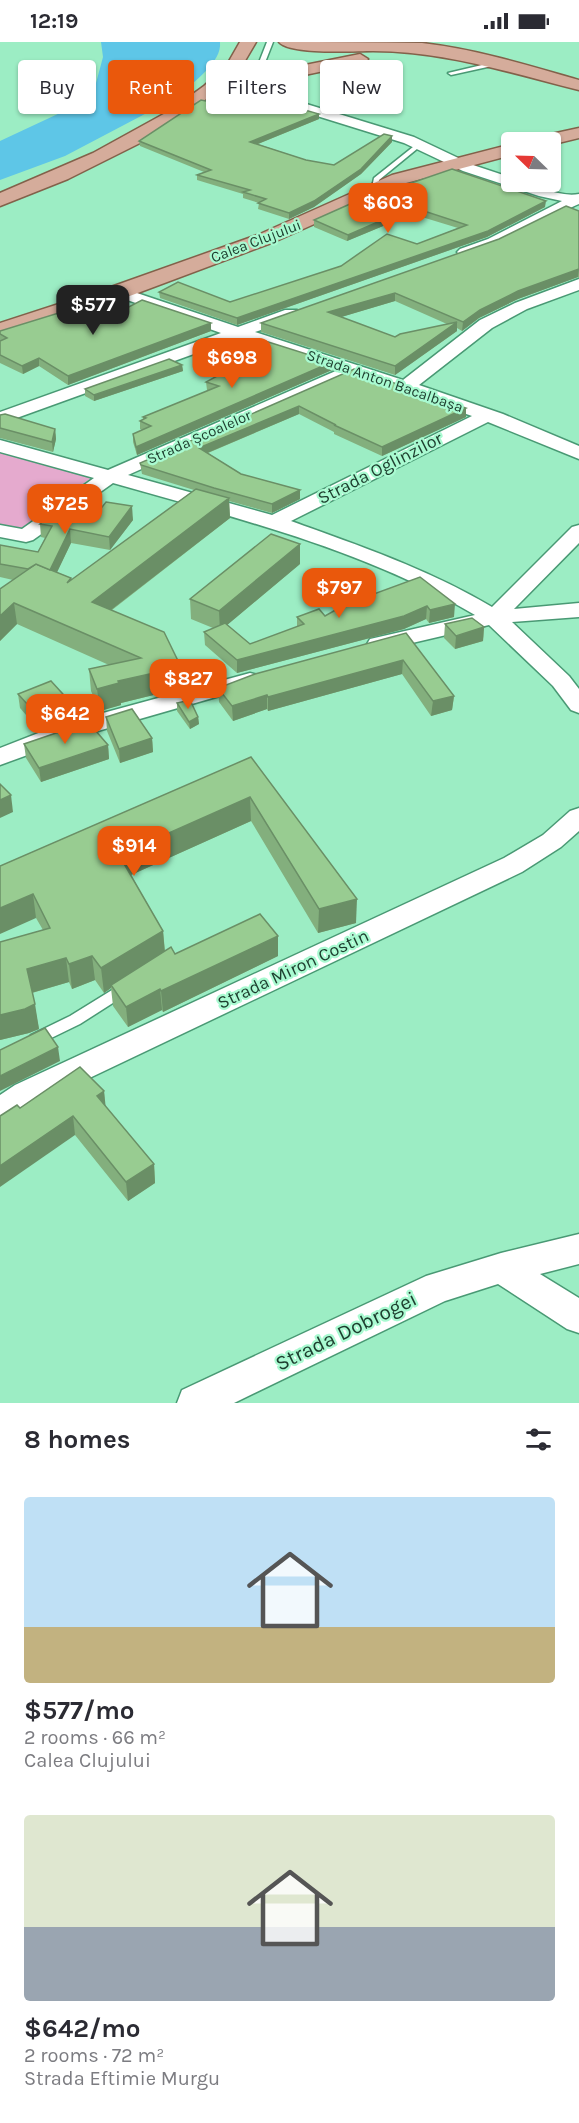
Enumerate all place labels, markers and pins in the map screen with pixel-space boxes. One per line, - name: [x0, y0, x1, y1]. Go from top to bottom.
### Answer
- pin: $603: [352, 183, 424, 234]
- pin: $577: [57, 285, 129, 336]
- pin: $698: [196, 338, 268, 389]
- pin: $725: [29, 484, 101, 535]
- pin: $797: [303, 568, 375, 619]
- pin: $827: [152, 659, 224, 710]
- pin: $642: [29, 694, 101, 745]
- pin: $914: [98, 826, 170, 877]

